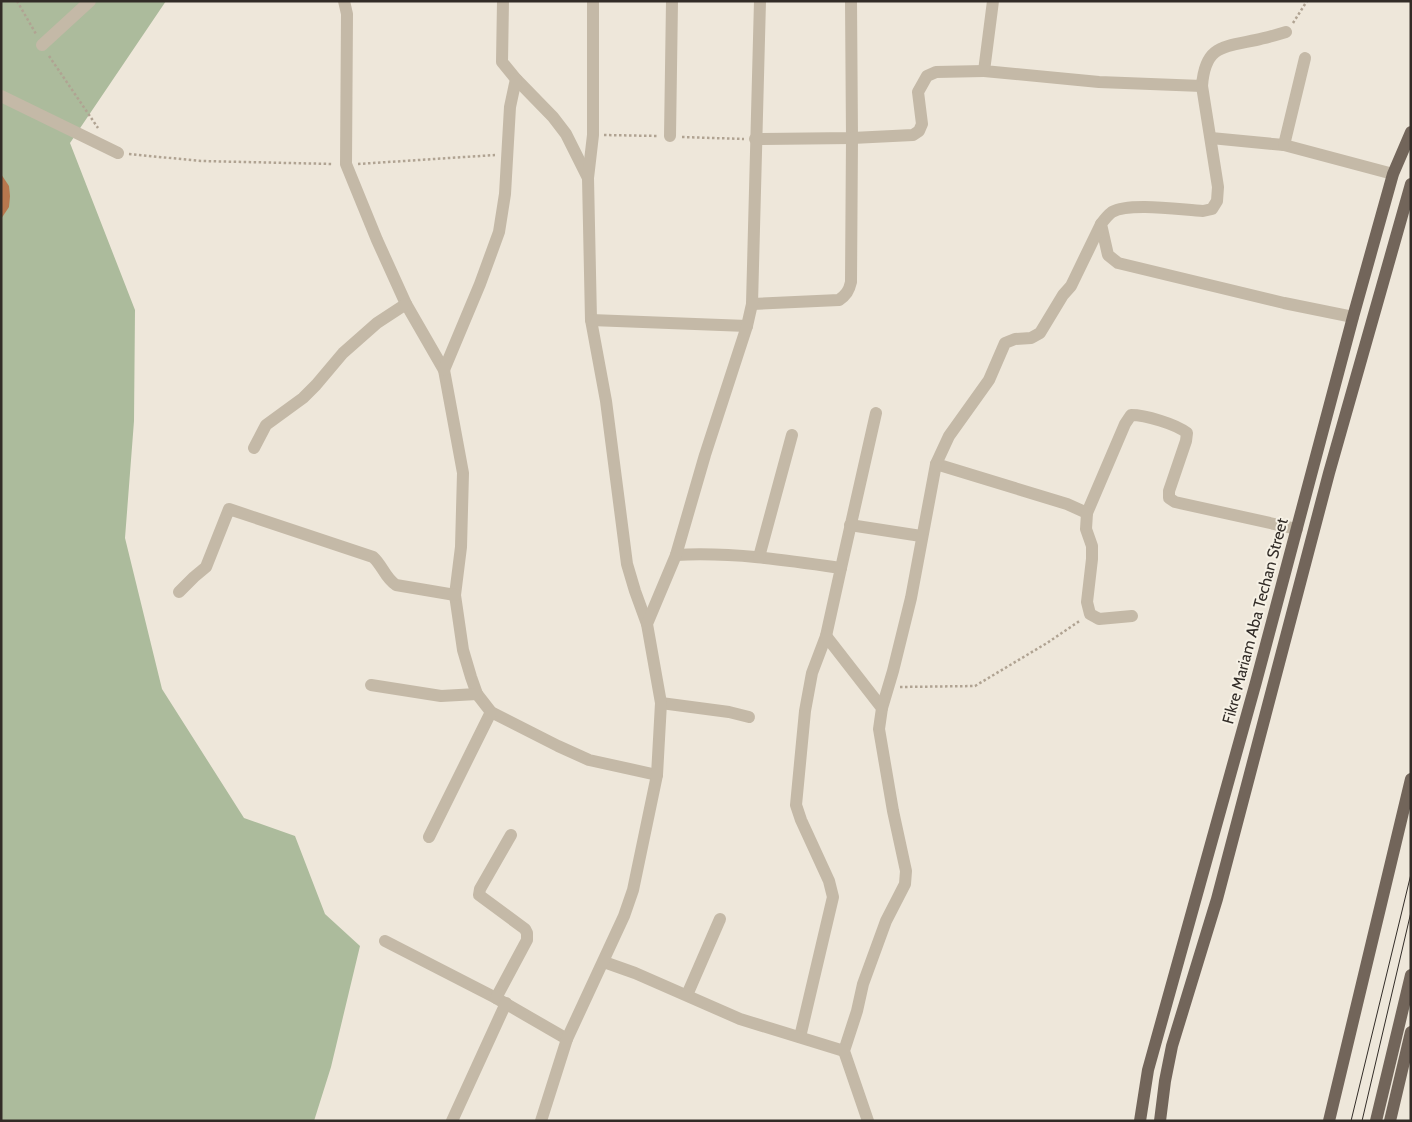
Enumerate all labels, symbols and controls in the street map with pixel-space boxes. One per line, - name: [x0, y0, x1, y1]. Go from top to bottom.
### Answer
- street label: Fikre Mariam Aba Techan Street: [1218, 515, 1292, 726]

